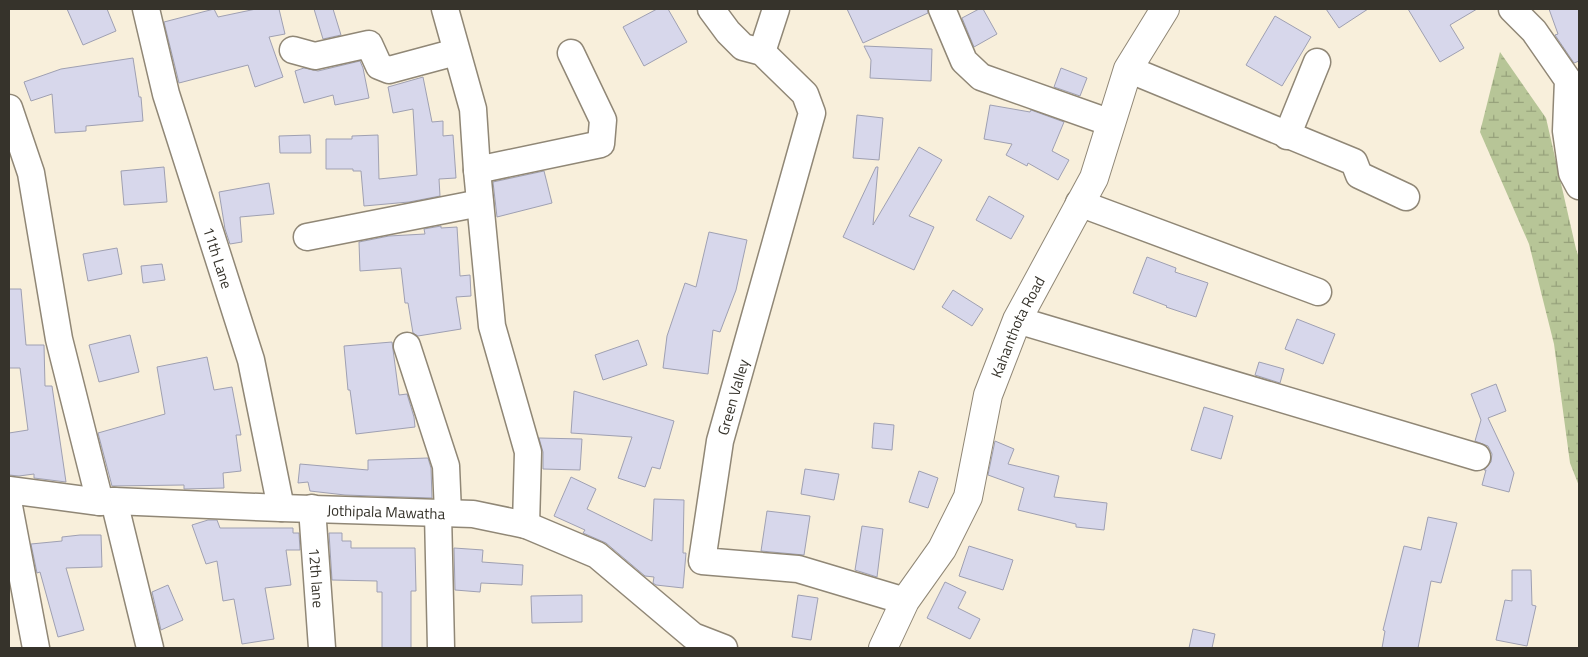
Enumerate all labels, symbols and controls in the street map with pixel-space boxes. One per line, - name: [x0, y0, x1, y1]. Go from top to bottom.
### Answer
- street label: 11th Lane: [198, 224, 239, 291]
- street label: Kahanthota Road: [984, 272, 1050, 381]
- street label: Green Valley: [711, 356, 755, 438]
- street label: Jothipala Mawatha: [326, 498, 446, 525]
- street label: 12th lane: [303, 547, 331, 609]

